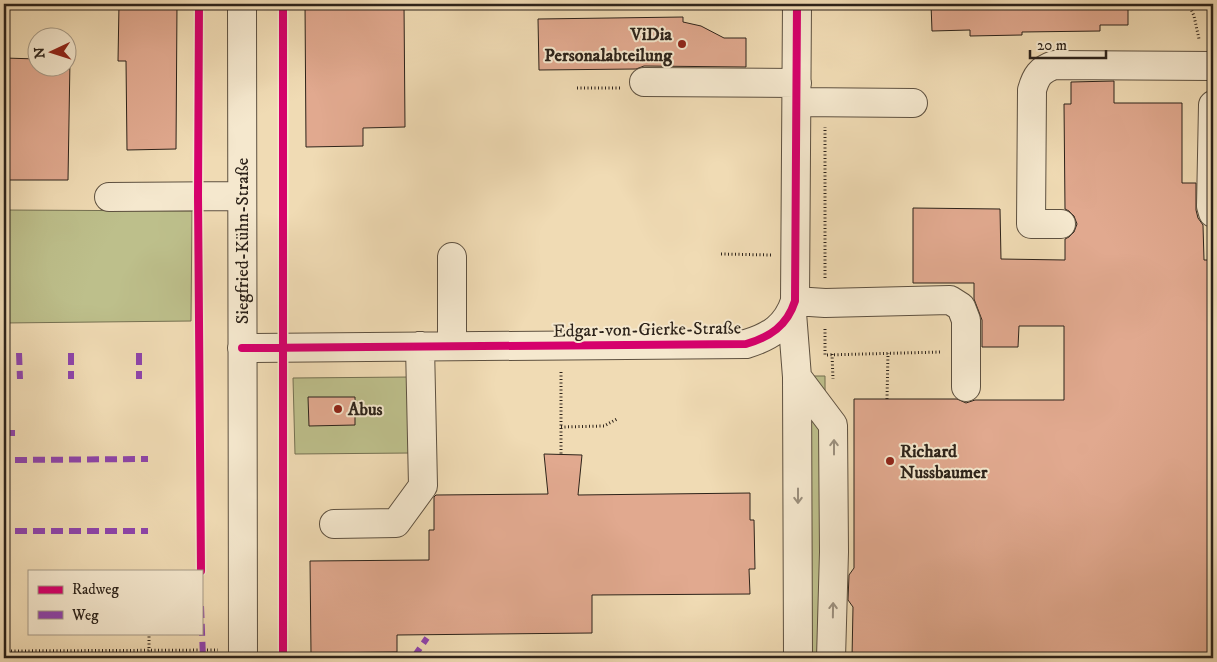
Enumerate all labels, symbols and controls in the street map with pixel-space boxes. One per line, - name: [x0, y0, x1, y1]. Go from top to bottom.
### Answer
- place label: ViDia Personalabteilung: [544, 24, 673, 67]
- north arrow: [28, 28, 78, 78]
- scale bar: [1030, 28, 1106, 60]
- text: 20 m: [1037, 36, 1067, 55]
- marker: ViDia Personalabteilung: [676, 38, 688, 50]
- text: N: [31, 46, 49, 59]
- street label: Siegfried-Kühn-Straße: [232, 158, 254, 324]
- street label: Edgar-von-Gierke-Straße: [553, 317, 741, 343]
- place label: Abus: [347, 399, 383, 421]
- marker: Abus: [332, 403, 344, 415]
- one-way arrow: [829, 439, 839, 456]
- place label: Richard Nussbaumer: [900, 441, 988, 484]
- marker: Richard Nussbaumer: [884, 455, 896, 467]
- one-way arrow: [793, 488, 803, 504]
- legend: [28, 570, 202, 634]
- text: Radweg: [72, 580, 120, 599]
- one-way arrow: [828, 602, 837, 618]
- text: Weg: [71, 606, 99, 625]

